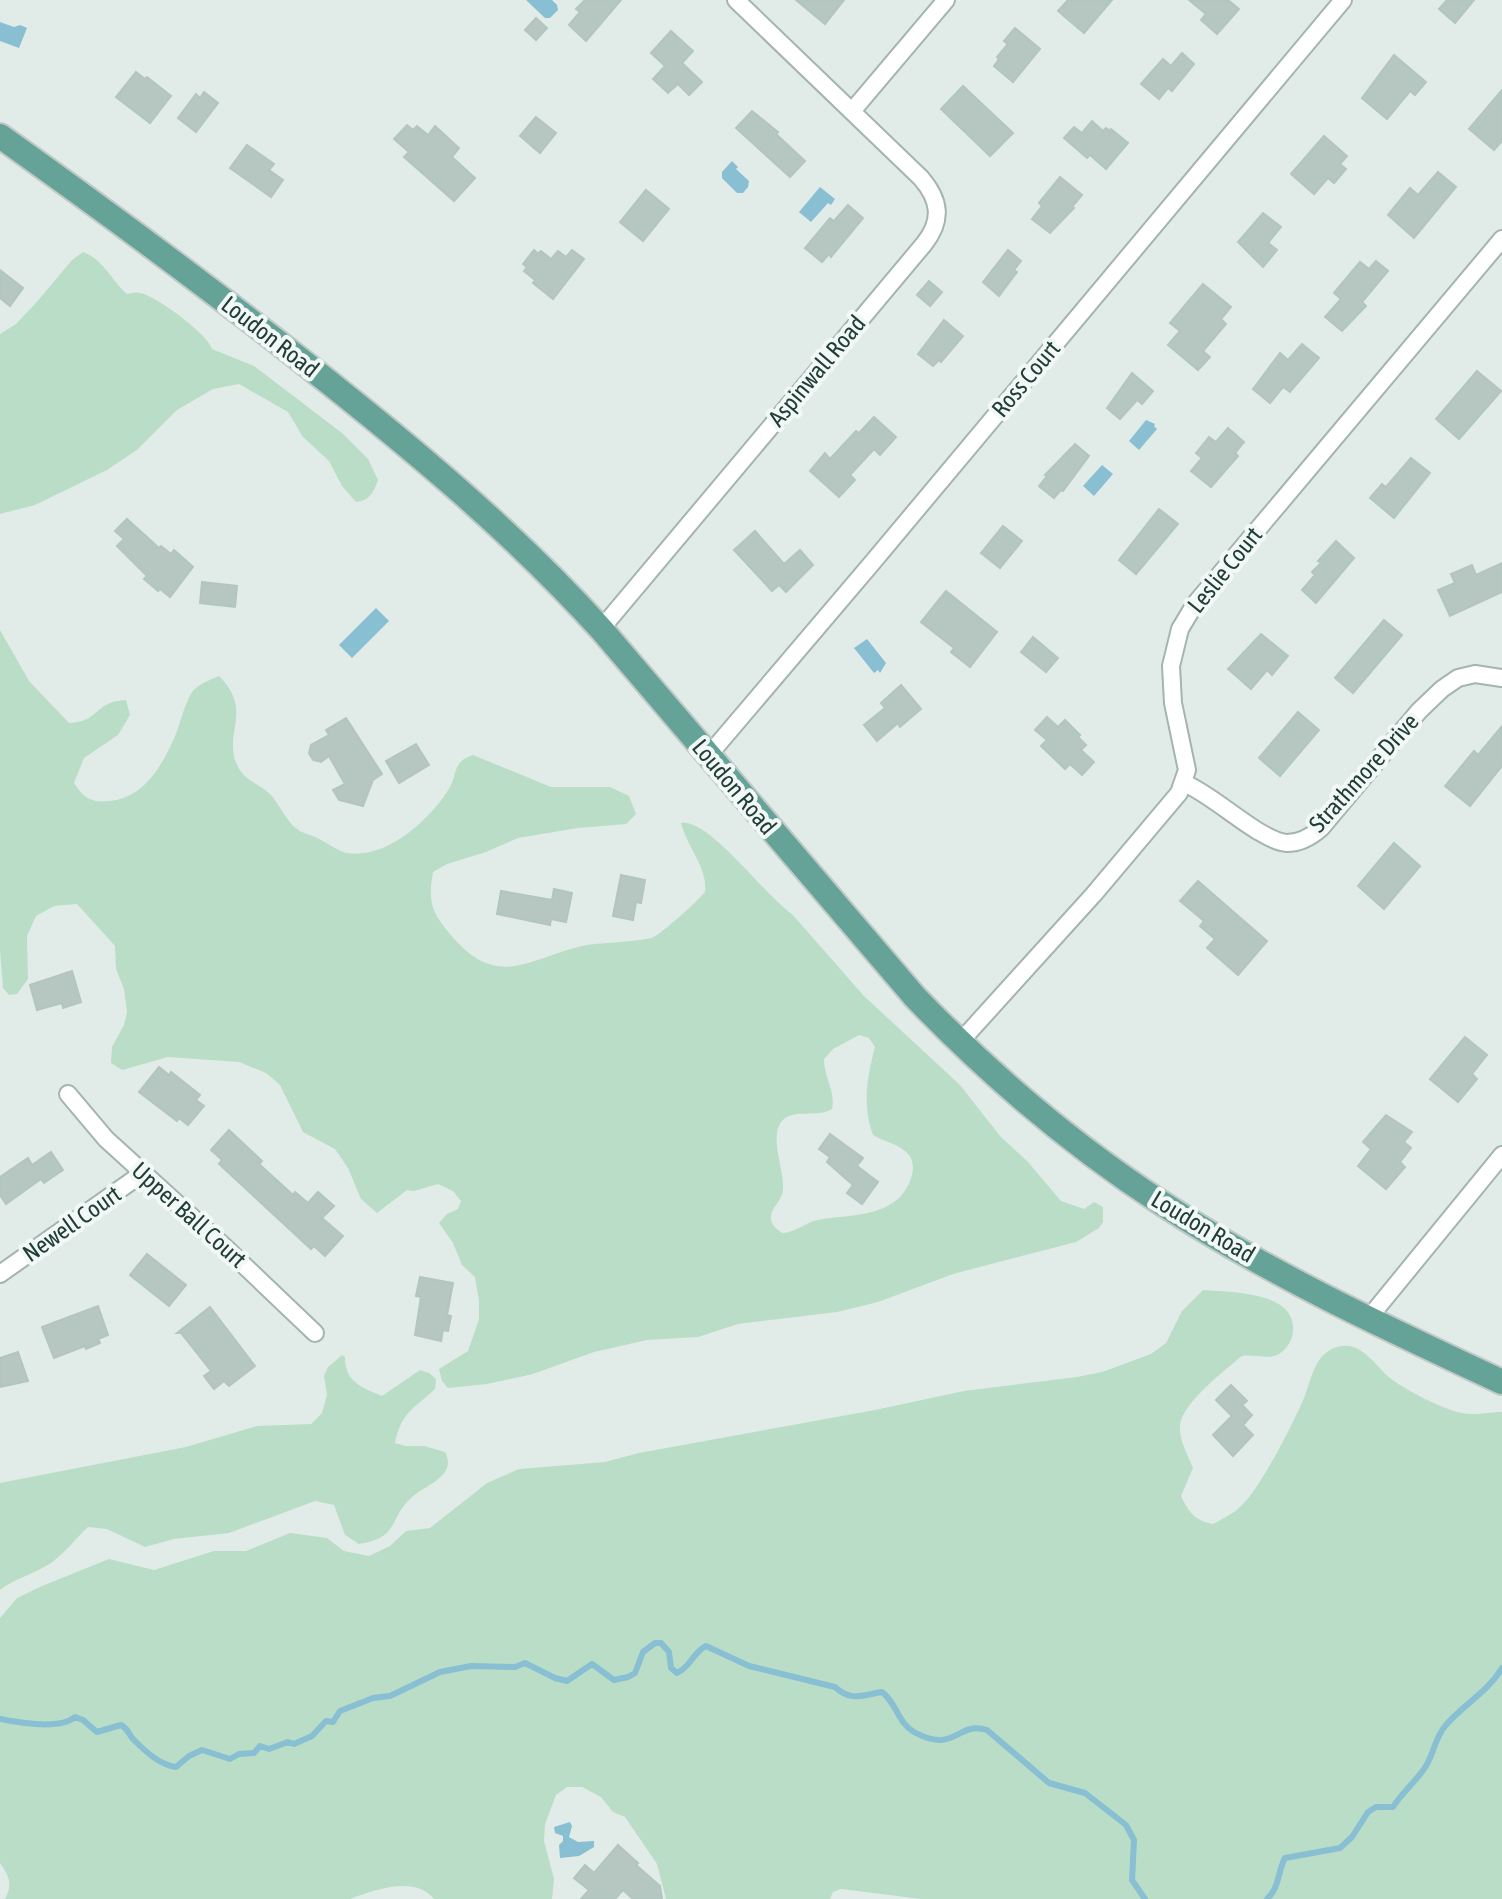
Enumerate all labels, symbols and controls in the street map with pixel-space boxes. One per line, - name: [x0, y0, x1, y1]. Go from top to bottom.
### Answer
- street label: Loudon Road: [216, 290, 324, 383]
- street label: Aspinwall Road: [763, 310, 871, 431]
- street label: Ross Court: [986, 335, 1065, 422]
- street label: Leslie Court: [1182, 521, 1267, 618]
- street label: Strathmore Drive: [1304, 708, 1424, 837]
- street label: Loudon Road: [687, 734, 782, 840]
- street label: Upper Ball Court: [127, 1156, 252, 1273]
- street label: Newell Court: [18, 1180, 126, 1267]
- street label: Loudon Road: [1147, 1185, 1260, 1268]

